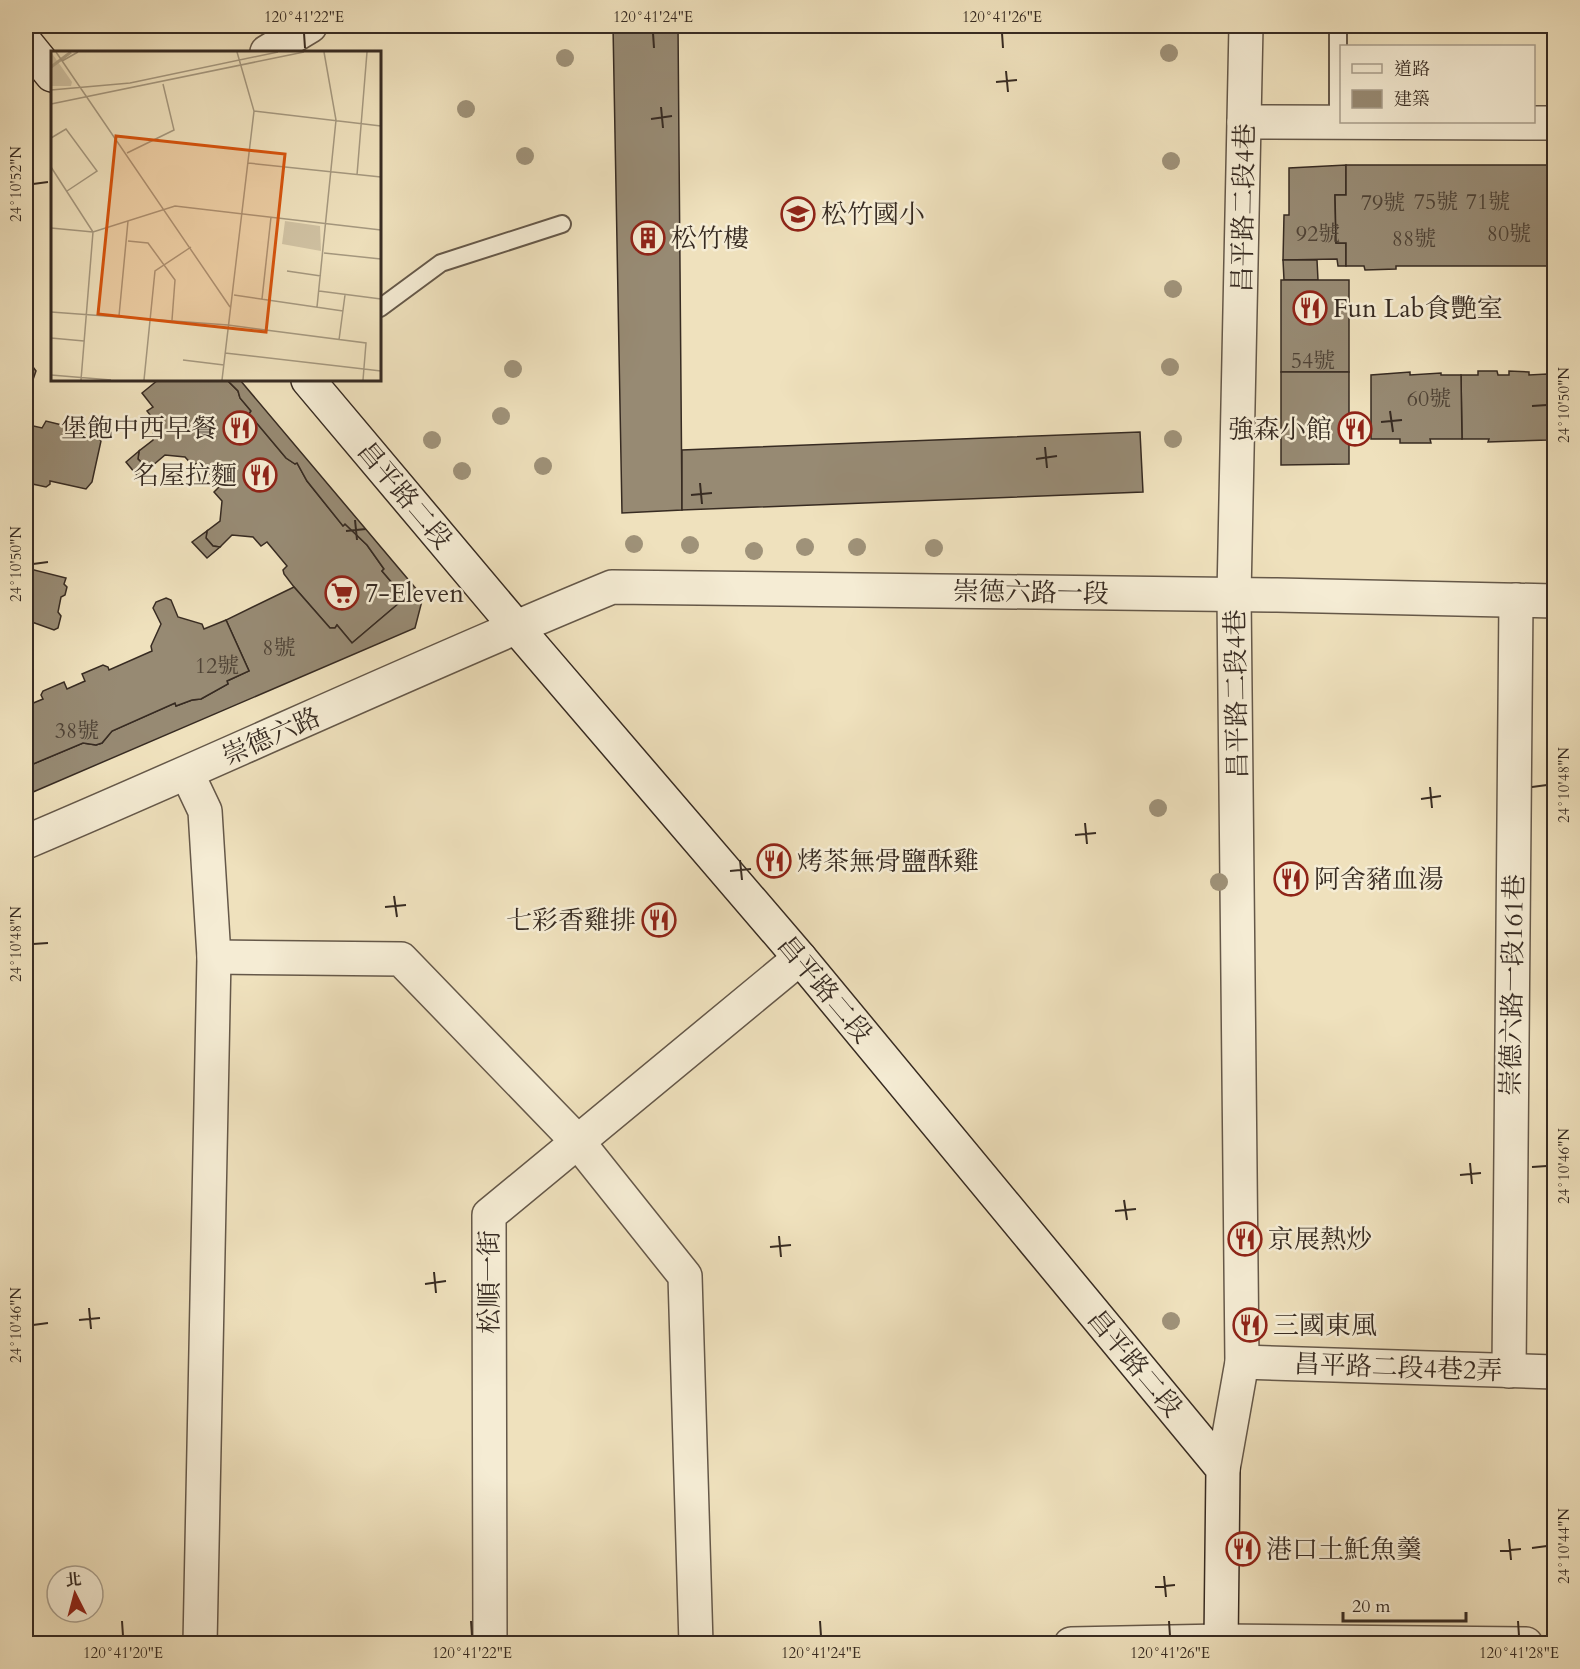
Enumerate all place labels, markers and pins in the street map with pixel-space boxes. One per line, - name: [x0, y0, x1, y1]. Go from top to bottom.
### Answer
- school or university icon: 松竹國小: [780, 196, 816, 232]
- place label: 松竹國小: [821, 197, 925, 232]
- building icon: 松竹樓: [630, 220, 666, 256]
- place label: 松竹樓: [671, 221, 749, 256]
- restaurant icon: Fun Lab食艷室: [1292, 290, 1328, 326]
- place label: Fun Lab食艷室: [1333, 291, 1503, 326]
- restaurant icon: 堡飽中西早餐: [222, 410, 258, 446]
- place label: 堡飽中西早餐: [61, 411, 217, 446]
- restaurant icon: 強森小館: [1337, 411, 1373, 447]
- place label: 強森小館: [1228, 412, 1332, 447]
- restaurant icon: 名屋拉麵: [242, 457, 278, 493]
- place label: 名屋拉麵: [133, 458, 237, 493]
- supermarket icon: 7-Eleven: [324, 575, 360, 611]
- place label: 7-Eleven: [365, 576, 464, 611]
- restaurant icon: 烤茶無骨鹽酥雞: [756, 843, 792, 879]
- place label: 烤茶無骨鹽酥雞: [797, 844, 979, 879]
- restaurant icon: 阿舍豬血湯: [1273, 861, 1309, 897]
- place label: 阿舍豬血湯: [1314, 862, 1444, 897]
- restaurant icon: 七彩香雞排: [641, 902, 677, 938]
- place label: 七彩香雞排: [506, 903, 636, 938]
- restaurant icon: 京展熱炒: [1227, 1221, 1263, 1257]
- place label: 京展熱炒: [1268, 1222, 1372, 1257]
- restaurant icon: 三國東風: [1232, 1307, 1268, 1343]
- place label: 三國東風: [1273, 1308, 1377, 1343]
- restaurant icon: 港口土魠魚羹: [1225, 1531, 1261, 1567]
- place label: 港口土魠魚羹: [1266, 1532, 1422, 1567]

